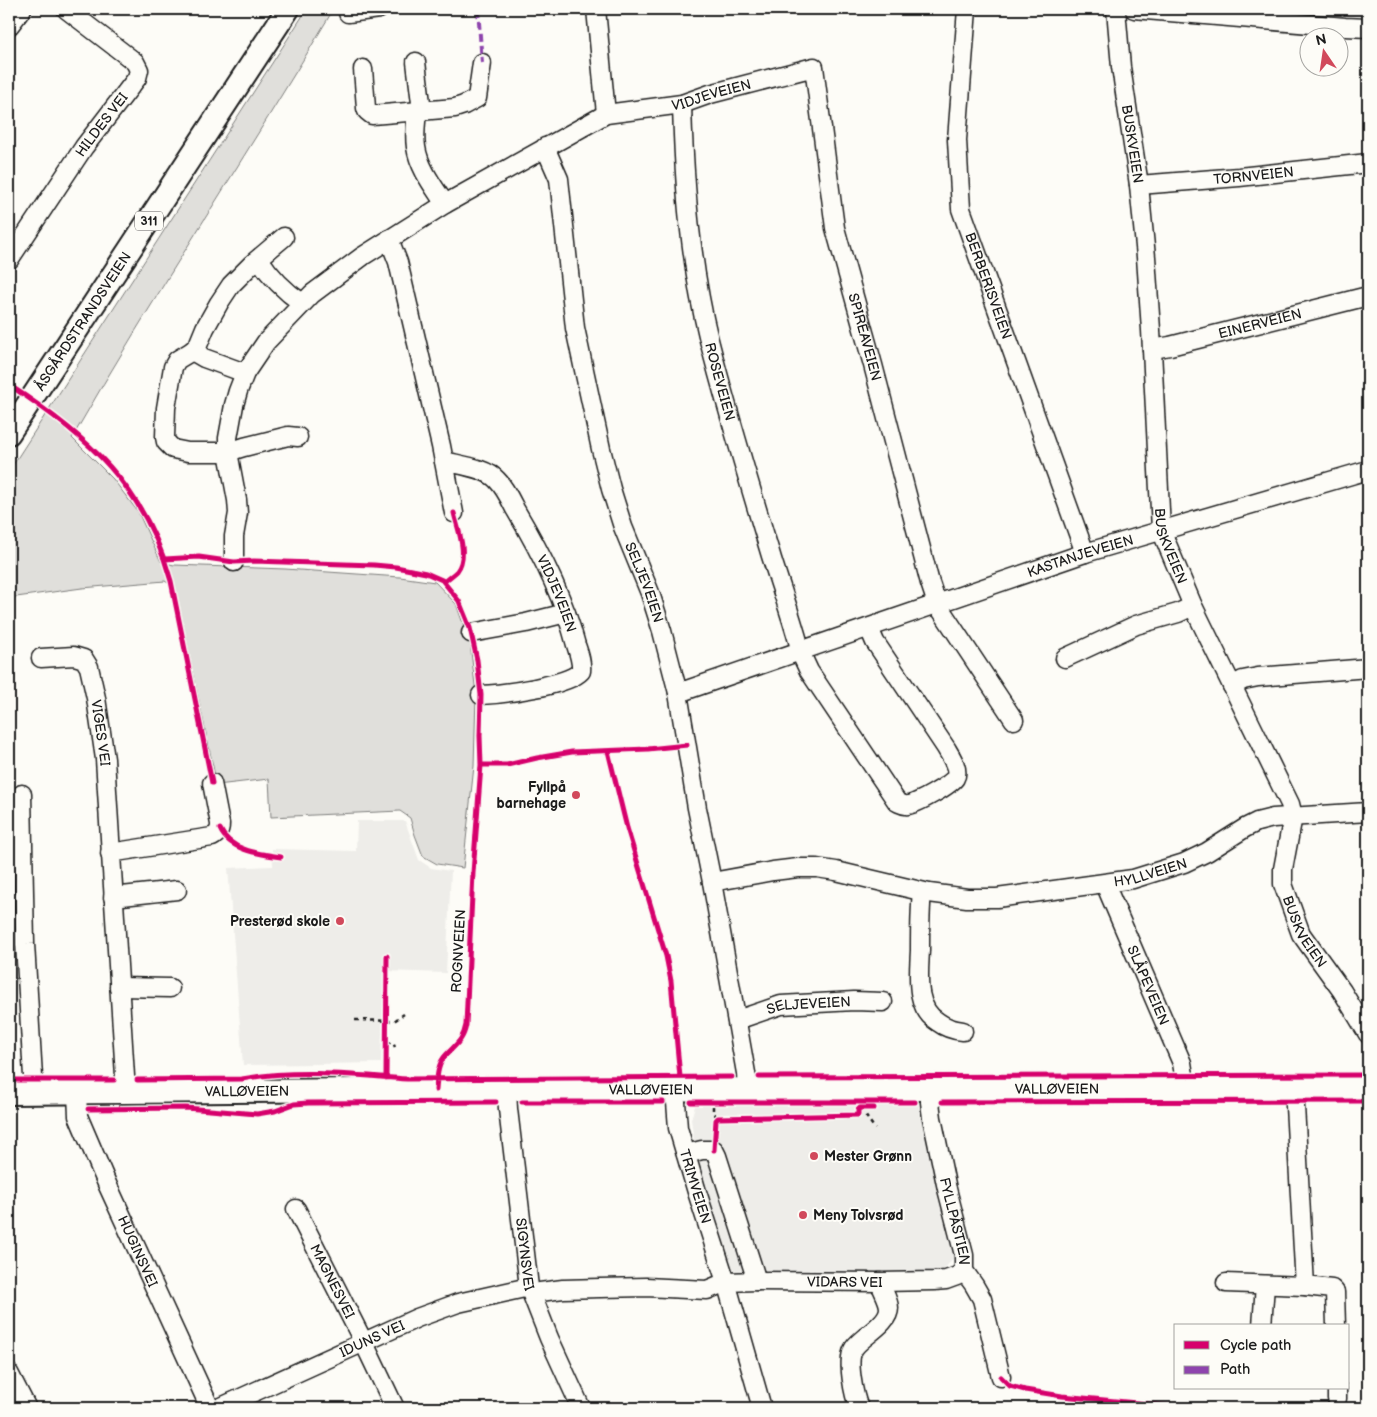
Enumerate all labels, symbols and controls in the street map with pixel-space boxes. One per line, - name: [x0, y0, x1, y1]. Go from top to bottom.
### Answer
- north arrow: [1300, 28, 1350, 78]
- text: N: [1314, 30, 1328, 49]
- street label: VIDJEVEIEN: [671, 76, 753, 114]
- street label: HILDES VEI: [72, 89, 132, 160]
- street label: BUSKVEIEN: [1118, 103, 1147, 184]
- street label: TORNVEIEN: [1213, 163, 1295, 188]
- road number: 311: [135, 212, 163, 230]
- street label: BERBERISVEIEN: [961, 230, 1015, 342]
- street label: ÅSGÅRDSTRANDSVEIEN: [30, 249, 135, 394]
- street label: SPIREAVEIEN: [844, 291, 885, 383]
- street label: EINERVEIEN: [1217, 305, 1303, 342]
- street label: ROSEVEIEN: [701, 341, 739, 423]
- street label: BUSKVEIEN: [1151, 508, 1191, 586]
- street label: KASTANJEVEIEN: [1025, 531, 1135, 581]
- street label: SELJEVEIEN: [621, 540, 667, 625]
- street label: VIDJEVEIEN: [533, 552, 580, 634]
- street label: VIGES VEI: [87, 699, 113, 767]
- place label: Fyllpå barnehage: [497, 779, 566, 812]
- marker: Fyllpå barnehage: [570, 789, 582, 801]
- street label: HYLLVEIEN: [1113, 855, 1189, 891]
- street label: BUSKVEIEN: [1279, 893, 1330, 971]
- street label: ROGNVEIEN: [448, 909, 469, 993]
- place label: Presterød skole: [230, 913, 330, 930]
- marker: Presterød skole: [334, 915, 346, 927]
- street label: SLÅPEVEIEN: [1123, 943, 1173, 1028]
- street label: SELJEVEIEN: [764, 993, 851, 1018]
- street label: VALLØVEIEN: [609, 1081, 693, 1099]
- street label: VALLØVEIEN: [1015, 1081, 1099, 1098]
- street label: VALLØVEIEN: [205, 1083, 289, 1100]
- street label: TRIMVEIEN: [676, 1147, 715, 1226]
- place label: Mester Grønn: [824, 1148, 912, 1165]
- marker: Mester Grønn: [808, 1150, 820, 1162]
- street label: FYLLPÅSTIEN: [936, 1176, 972, 1265]
- place label: Meny Tolvsrød: [813, 1207, 904, 1224]
- marker: Meny Tolvsrød: [797, 1209, 809, 1221]
- street label: HUGINSVEI: [114, 1213, 161, 1290]
- street label: SIGYNSVEI: [512, 1217, 538, 1293]
- street label: MAGNESVEI: [306, 1241, 358, 1322]
- street label: VIDARS VEI: [807, 1273, 883, 1291]
- street label: IDUNS VEI: [337, 1317, 407, 1361]
- legend: [1174, 1324, 1350, 1390]
- text: Cycle path: [1220, 1336, 1291, 1355]
- text: Path: [1220, 1360, 1250, 1379]

